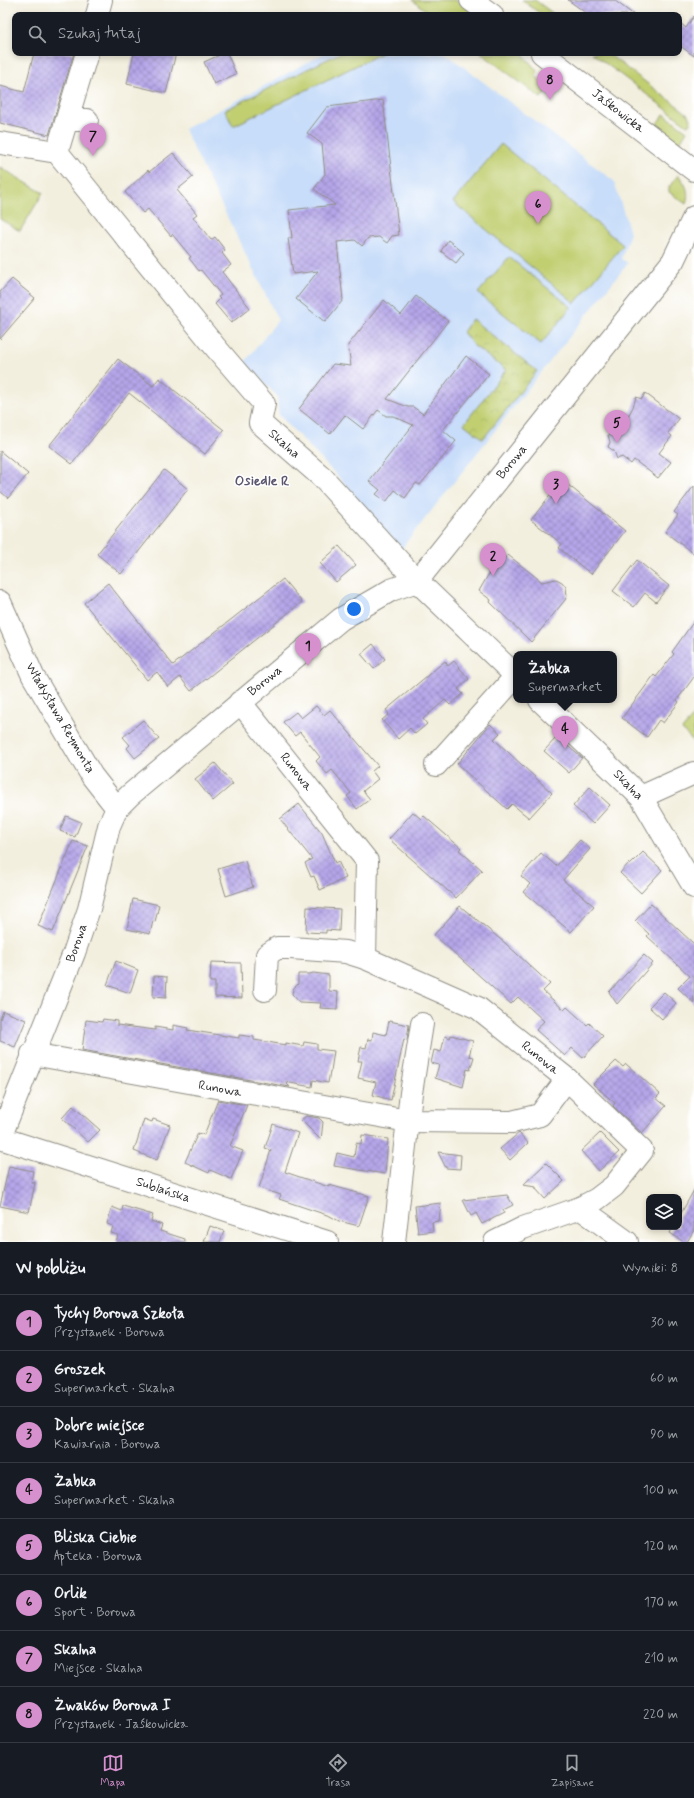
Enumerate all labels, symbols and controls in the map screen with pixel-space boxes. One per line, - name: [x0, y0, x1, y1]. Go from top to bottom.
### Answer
- search box: [12, 12, 682, 56]
- icon: search: [26, 23, 48, 45]
- text: Szukaj tutaj: [58, 24, 141, 44]
- pin: 8: [537, 67, 563, 100]
- street label: Jaśkowicka: [588, 85, 648, 137]
- pin: 7: [80, 123, 106, 156]
- pin: 6: [525, 191, 551, 224]
- pin: 5: [604, 410, 630, 443]
- street label: Skalna: [265, 426, 303, 462]
- street label: Borowa: [493, 441, 531, 483]
- pin: 3: [543, 471, 569, 504]
- district label: Osiedle R: [235, 472, 289, 490]
- pin: 2: [480, 543, 506, 576]
- your location: [344, 599, 364, 619]
- pin: 1: [295, 633, 321, 666]
- popup: [513, 651, 617, 703]
- street label: Władysława Reymonta: [21, 659, 99, 777]
- text: Żabka: [528, 659, 570, 679]
- street label: Borowa: [244, 662, 286, 700]
- text: Supermarket: [528, 679, 602, 696]
- pin: 4: [552, 716, 578, 749]
- street label: Runowa: [276, 749, 316, 795]
- street label: Skalna: [609, 766, 647, 804]
- street label: Borowa: [62, 921, 92, 965]
- street label: Runowa: [518, 1038, 563, 1079]
- street label: Runowa: [197, 1077, 243, 1101]
- street label: Sublańska: [134, 1173, 193, 1207]
- map controls: [646, 1194, 682, 1230]
- button: layers: [646, 1194, 682, 1230]
- text: W pobliżu: [16, 1257, 85, 1279]
- text: Wyniki: 8: [623, 1260, 678, 1277]
- text: Tychy Borowa Szkoła: [54, 1304, 185, 1324]
- text: 1: [26, 1314, 32, 1331]
- text: 30 m: [651, 1314, 678, 1331]
- text: Przystanek · Borowa: [54, 1324, 165, 1341]
- text: Groszek: [54, 1360, 105, 1380]
- text: 2: [26, 1370, 32, 1387]
- text: 60 m: [650, 1370, 678, 1387]
- text: Supermarket · Skalna: [54, 1380, 175, 1397]
- text: Dobre miejsce: [54, 1416, 145, 1436]
- text: 3: [26, 1426, 32, 1443]
- text: 90 m: [650, 1426, 678, 1443]
- text: Kawiarnia · Borowa: [54, 1436, 161, 1453]
- text: Żabka: [54, 1472, 96, 1492]
- text: 4: [25, 1482, 33, 1499]
- text: 100 m: [643, 1482, 678, 1499]
- text: Supermarket · Skalna: [54, 1492, 175, 1509]
- text: Bliska Ciebie: [54, 1528, 137, 1548]
- text: 5: [25, 1538, 33, 1555]
- text: 120 m: [644, 1538, 678, 1555]
- text: Apteka · Borowa: [54, 1548, 142, 1565]
- text: Orlik: [54, 1584, 87, 1604]
- text: 6: [26, 1594, 32, 1611]
- text: 170 m: [644, 1594, 678, 1611]
- text: Sport · Borowa: [54, 1604, 136, 1621]
- text: Skalna: [54, 1640, 96, 1660]
- text: 7: [25, 1650, 33, 1667]
- text: 210 m: [644, 1650, 678, 1667]
- text: Miejsce · Skalna: [54, 1660, 143, 1677]
- text: Żwaków Borowa I: [54, 1696, 171, 1716]
- text: 8: [25, 1706, 33, 1723]
- text: 220 m: [643, 1706, 678, 1723]
- text: Przystanek · Jaśkowicka: [54, 1716, 188, 1733]
- tab: Mapa: [100, 1752, 125, 1790]
- tab: Trasa: [326, 1752, 350, 1790]
- tab: Zapisane: [551, 1752, 594, 1790]

